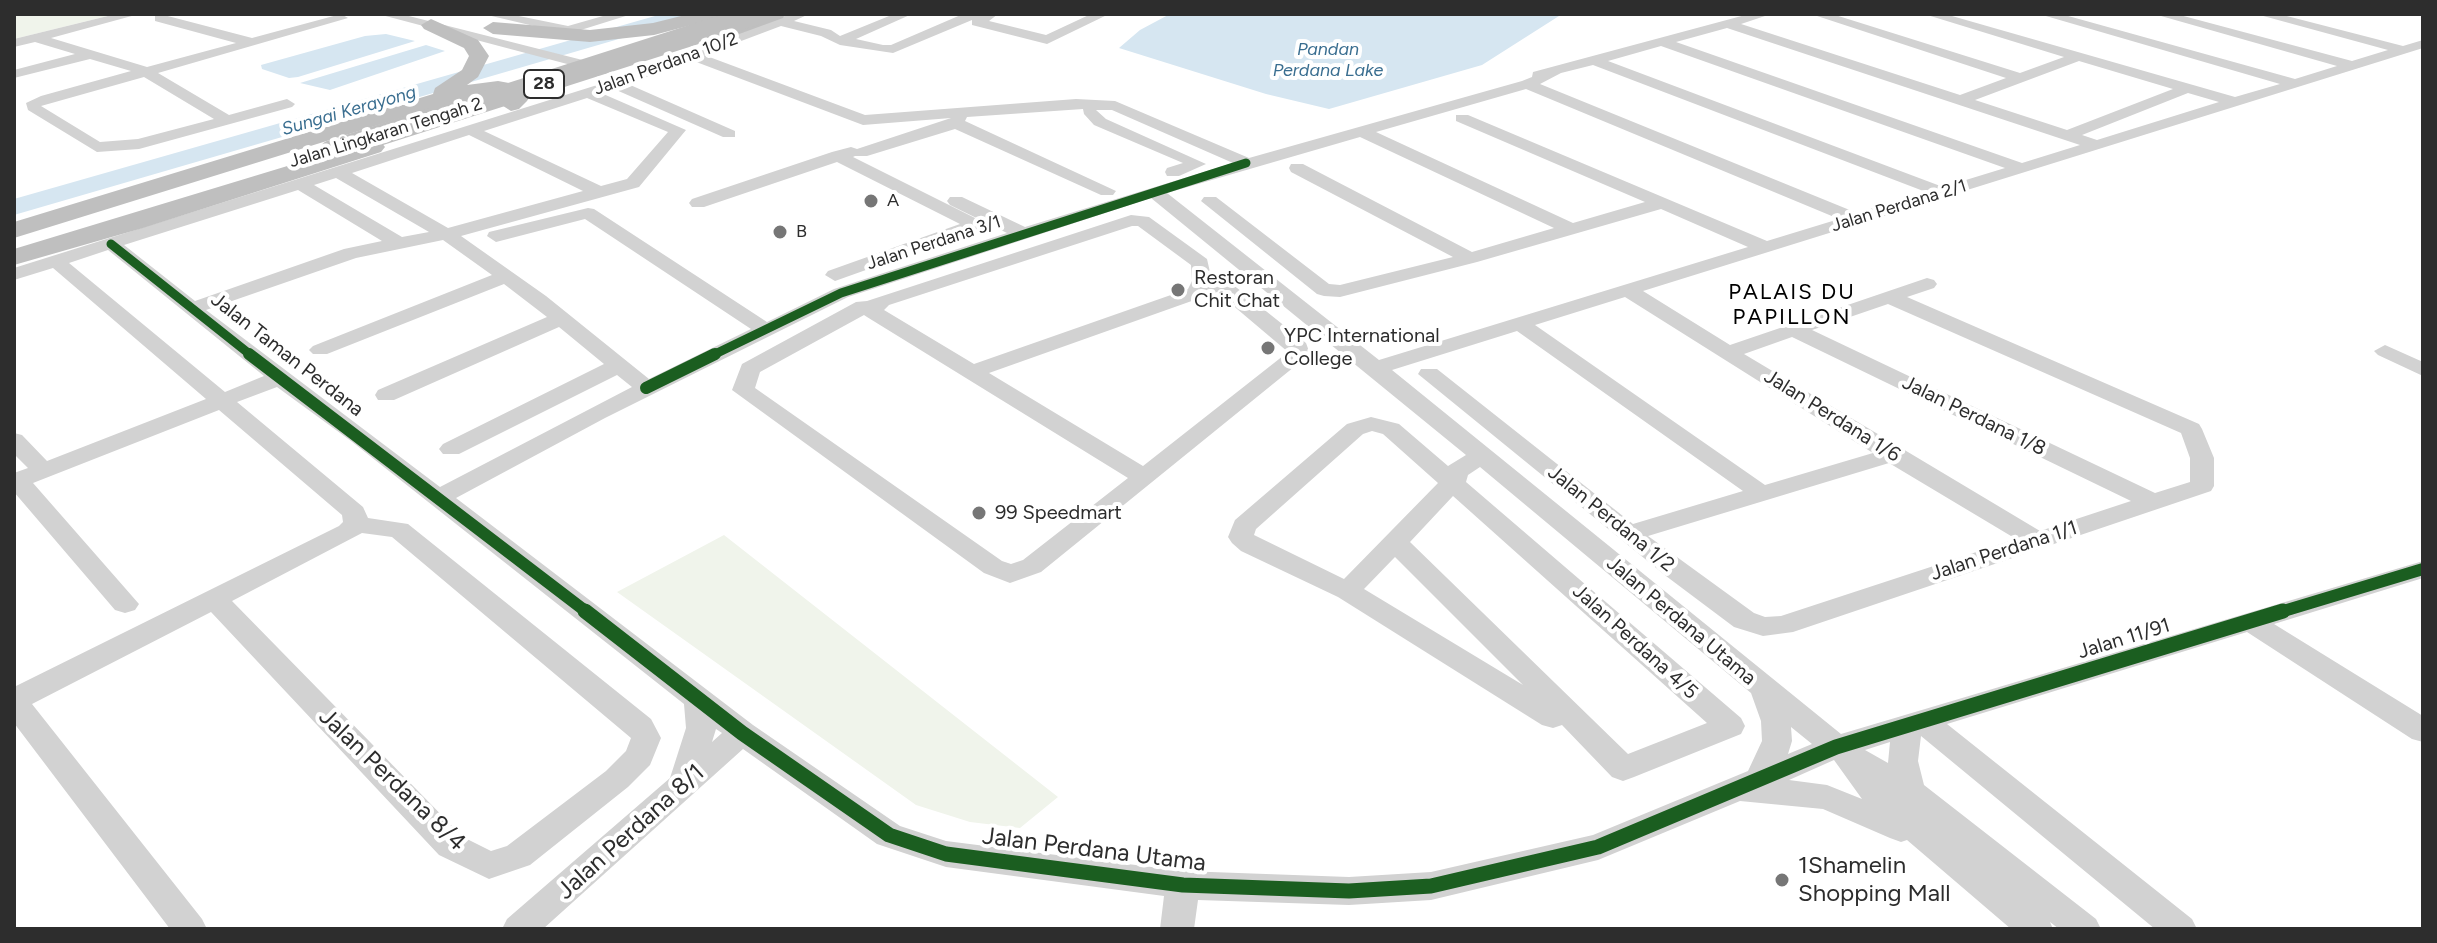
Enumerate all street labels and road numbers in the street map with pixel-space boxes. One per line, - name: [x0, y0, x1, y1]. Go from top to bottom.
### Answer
- street label: Jalan Perdana 10/2: [591, 28, 741, 100]
- road number: 28: [524, 70, 564, 98]
- street label: Jalan Lingkaran Tengah 2: [287, 93, 485, 173]
- street label: Jalan Perdana 2/1: [1829, 175, 1969, 237]
- street label: Jalan Perdana 3/1: [864, 211, 1004, 275]
- street label: Jalan Taman Perdana: [206, 288, 368, 422]
- street label: Jalan Perdana 1/6: [1760, 365, 1904, 467]
- street label: Jalan Perdana 1/8: [1898, 371, 2050, 461]
- street label: Jalan Perdana 1/2: [1543, 461, 1679, 577]
- street label: Jalan Perdana 1/1: [1928, 516, 2080, 586]
- street label: Jalan Perdana Utama: [1601, 552, 1761, 690]
- street label: Jalan Perdana 4/5: [1567, 579, 1703, 705]
- street label: Jalan 11/91: [2075, 614, 2173, 664]
- street label: Jalan Perdana 8/4: [313, 703, 471, 857]
- street label: Jalan Perdana 8/1: [551, 758, 711, 906]
- street label: Jalan Perdana Utama: [981, 822, 1207, 878]

